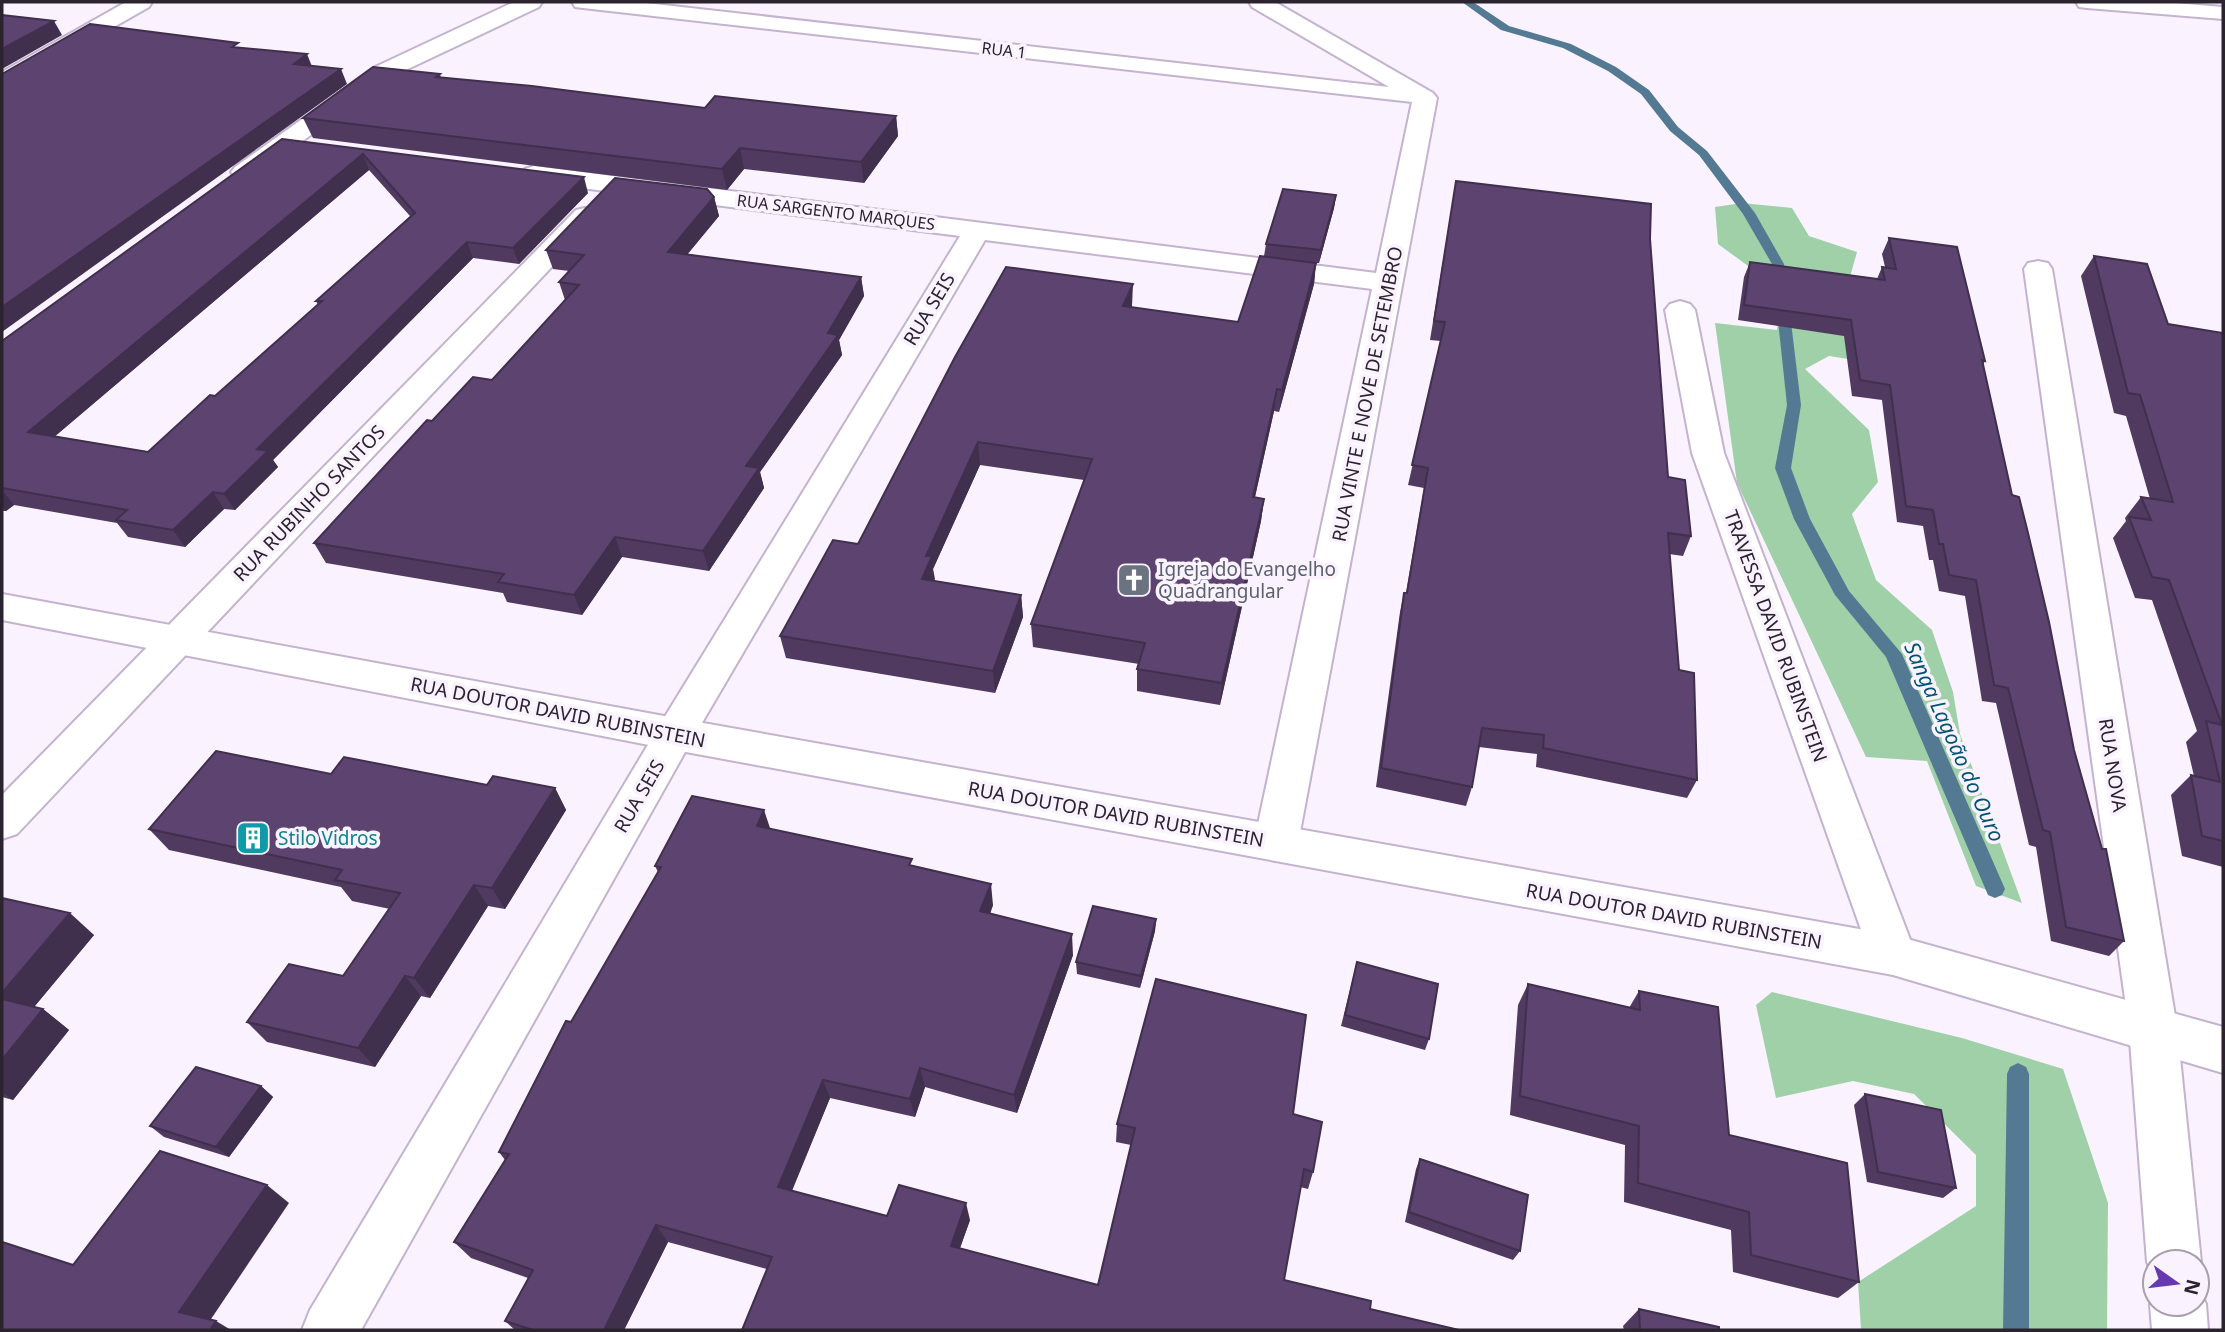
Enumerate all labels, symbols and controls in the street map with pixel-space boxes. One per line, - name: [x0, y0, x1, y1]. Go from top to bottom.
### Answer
- street label: RUA 1: [980, 36, 1028, 64]
- street label: RUA SARGENTO MARQUES: [736, 189, 936, 235]
- street label: RUA VINTE E NOVE DE SETEMBRO: [1326, 244, 1408, 544]
- street label: RUA SEIS: [897, 268, 961, 350]
- street label: RUA RUBINHO SANTOS: [227, 419, 391, 587]
- street label: TRAVESSA DAVID RUBINSTEIN: [1718, 506, 1834, 766]
- place label: Igreja do Evangelho Quadrangular: [1158, 556, 1336, 604]
- church icon: Igreja do Evangelho Quadrangular: [1115, 561, 1153, 599]
- water label: Sanga Lagoão do Ouro: [1898, 637, 2012, 846]
- street label: RUA DOUTOR DAVID RUBINSTEIN: [408, 671, 708, 753]
- street label: RUA NOVA: [2093, 716, 2133, 815]
- street label: RUA SEIS: [608, 755, 670, 837]
- street label: RUA DOUTOR DAVID RUBINSTEIN: [966, 775, 1266, 853]
- building icon: Stilo Vidros: [234, 819, 272, 857]
- place label: Stilo Vidros: [278, 825, 378, 851]
- street label: RUA DOUTOR DAVID RUBINSTEIN: [1524, 877, 1824, 955]
- north arrow: [2141, 1248, 2211, 1318]
- text: N: [2178, 1276, 2207, 1298]

